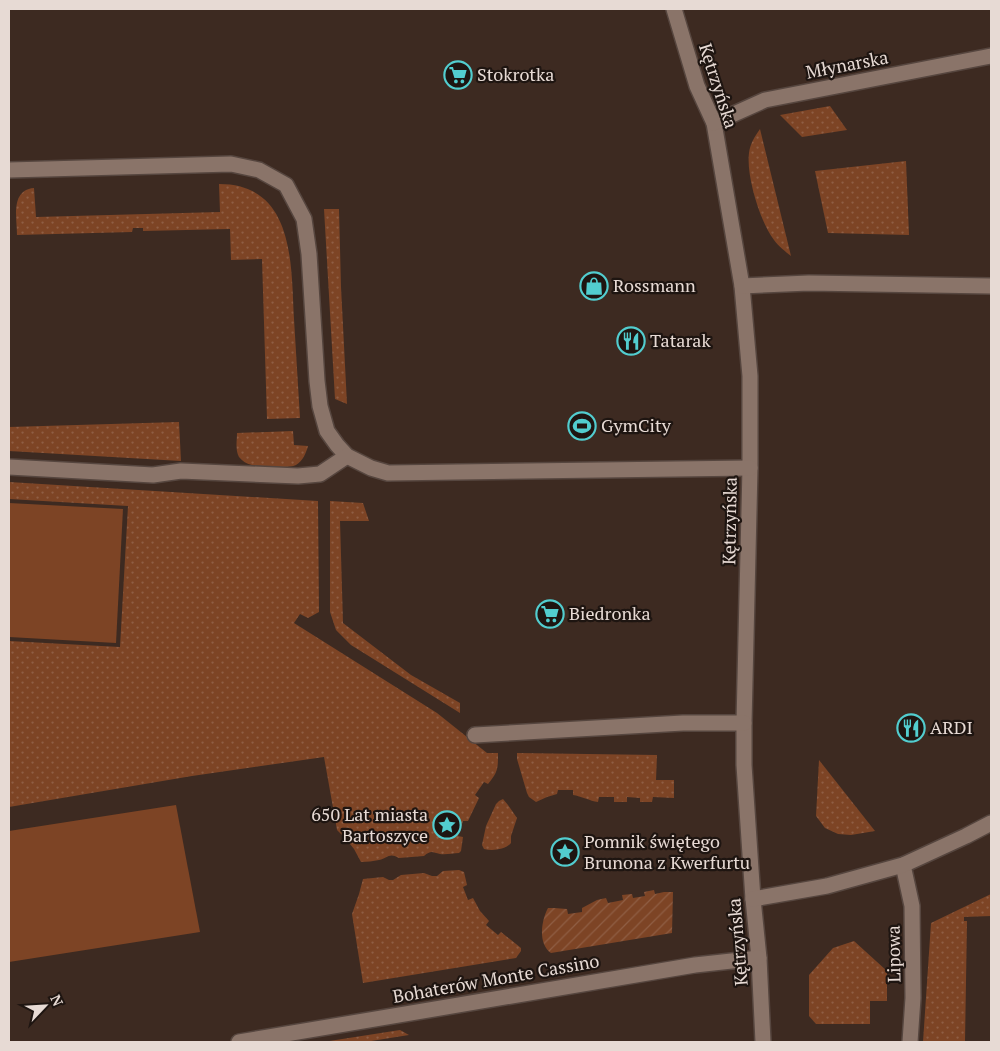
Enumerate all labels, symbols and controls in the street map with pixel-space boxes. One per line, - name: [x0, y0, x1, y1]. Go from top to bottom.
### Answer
- street label: Kętrzyńska: [694, 40, 744, 131]
- street label: Młynarska: [804, 44, 890, 84]
- supermarket icon: Stokrotka: [443, 60, 473, 90]
- place label: Stokrotka: [477, 62, 554, 86]
- shop icon: Rossmann: [579, 271, 609, 301]
- place label: Rossmann: [613, 273, 696, 297]
- restaurant icon: Tatarak: [616, 326, 646, 356]
- place label: Tatarak: [650, 328, 711, 352]
- sports icon: GymCity: [567, 411, 597, 441]
- place label: GymCity: [601, 413, 672, 437]
- street label: Kętrzyńska: [716, 477, 742, 565]
- supermarket icon: Biedronka: [535, 599, 565, 629]
- place label: Biedronka: [569, 601, 650, 625]
- restaurant icon: ARDI: [896, 713, 926, 743]
- place label: ARDI: [930, 715, 973, 739]
- place label: 650 Lat miasta Bartoszyce: [311, 802, 428, 847]
- place icon: 650 Lat miasta Bartoszyce: [432, 810, 462, 840]
- place label: Pomnik świętego Brunona z Kwerfurtu: [584, 829, 750, 874]
- place icon: Pomnik świętego Brunona z Kwerfurtu: [550, 837, 580, 867]
- street label: Kętrzyńska: [721, 897, 753, 987]
- street label: Lipowa: [881, 925, 905, 983]
- street label: Bohaterów Monte Cassino: [391, 948, 601, 1008]
- north arrow: [20, 981, 70, 1031]
- text: N: [46, 991, 68, 1009]

